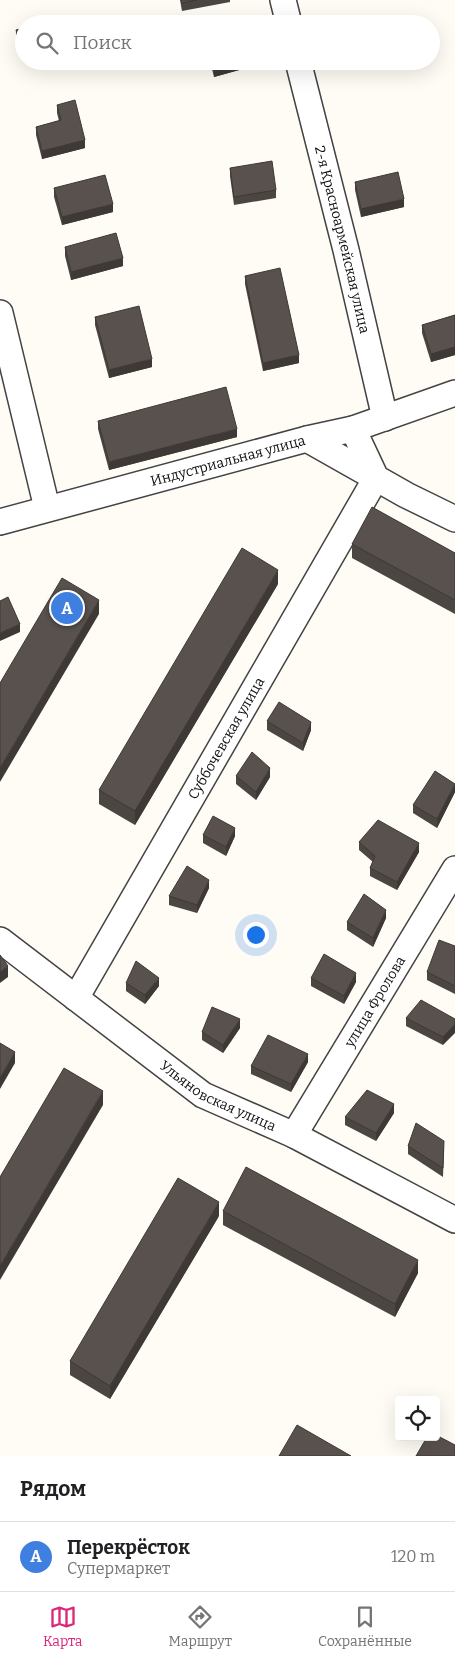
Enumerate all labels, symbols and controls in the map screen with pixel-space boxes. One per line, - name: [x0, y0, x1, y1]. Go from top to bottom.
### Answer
- search box: [15, 15, 440, 70]
- icon: search: [33, 29, 61, 57]
- text: Поиск: [73, 31, 132, 54]
- street label: 2-я Красноармейская улица: [311, 144, 374, 335]
- street label: Индустриальная улица: [148, 431, 308, 489]
- pin: A: [51, 589, 83, 627]
- street label: Суббочевская улица: [184, 674, 268, 802]
- your location: [243, 922, 269, 948]
- street label: улица Фролова: [340, 953, 409, 1051]
- street label: Ульяновская улица: [157, 1057, 279, 1135]
- map controls: [395, 1396, 440, 1441]
- button: locate: [395, 1396, 440, 1441]
- text: Рядом: [20, 1476, 86, 1502]
- text: Перекрёсток: [67, 1536, 190, 1559]
- text: A: [30, 1547, 42, 1566]
- text: 120 m: [391, 1547, 435, 1566]
- text: Супермаркет: [67, 1559, 170, 1578]
- tab: Карта: [43, 1603, 83, 1650]
- tab: Маршрут: [169, 1603, 232, 1650]
- tab: Сохранённые: [318, 1603, 412, 1650]

